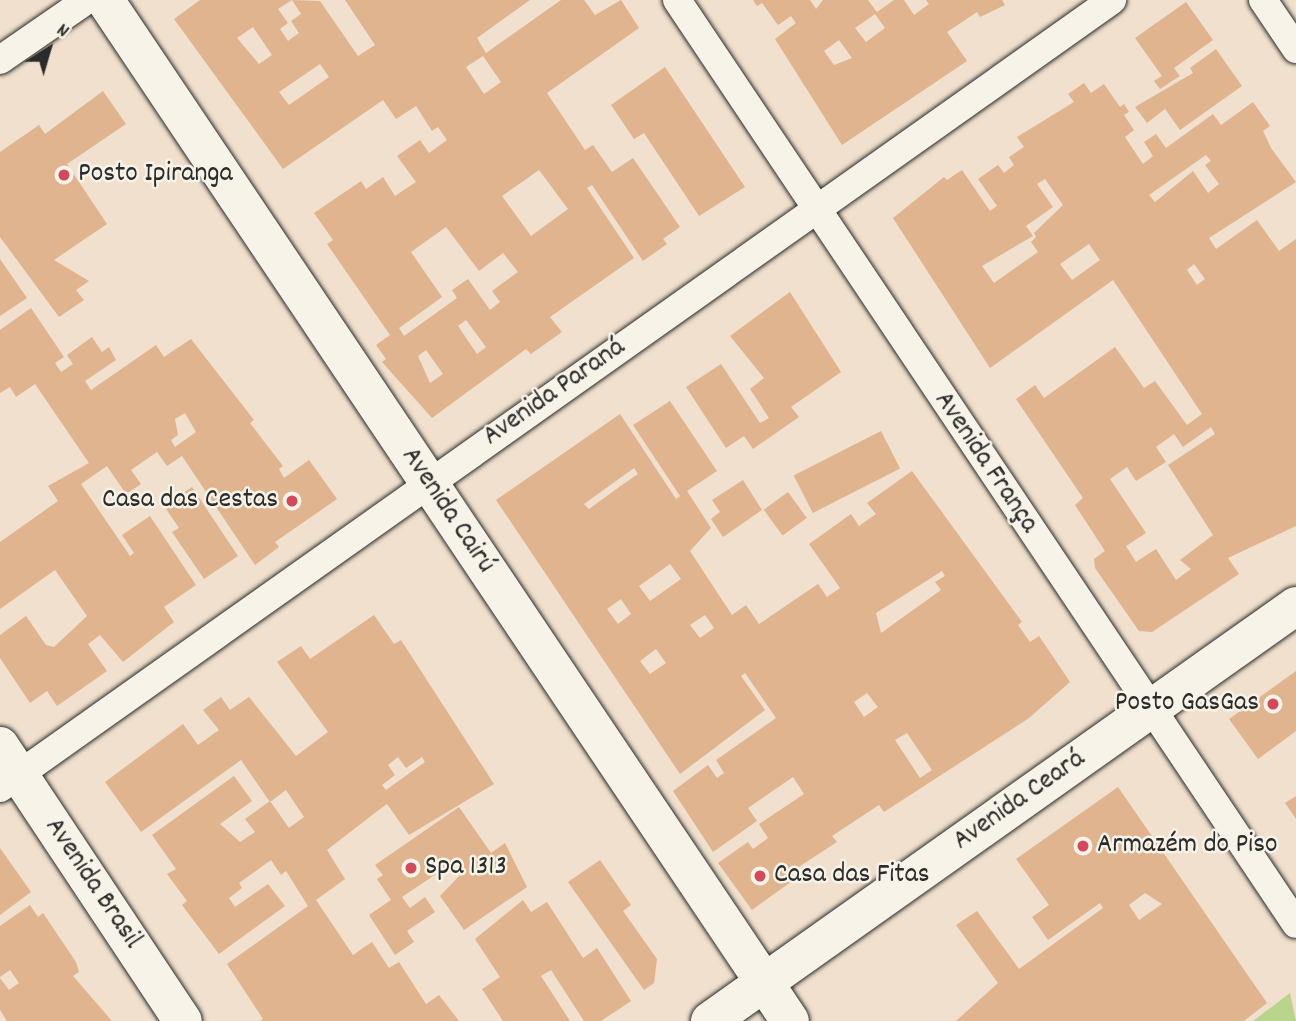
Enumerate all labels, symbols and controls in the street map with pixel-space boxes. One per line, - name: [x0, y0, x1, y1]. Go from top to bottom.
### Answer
- north arrow: [14, 14, 84, 84]
- text: N: [50, 18, 74, 45]
- place label: Posto Ipiranga: [78, 158, 233, 192]
- marker: Posto Ipiranga: [56, 167, 72, 183]
- street label: Avenida Paraná: [477, 332, 633, 454]
- street label: Avenida França: [925, 386, 1045, 540]
- street label: Avenida Cairú: [393, 442, 501, 580]
- place label: Casa das Cestas: [102, 484, 278, 518]
- marker: Casa das Cestas: [284, 493, 300, 509]
- place label: Posto GasGas: [1115, 687, 1259, 721]
- marker: Posto GasGas: [1265, 696, 1281, 712]
- street label: Avenida Ceará: [947, 743, 1093, 859]
- street label: Avenida Brasil: [36, 812, 148, 956]
- place label: Armazém do Piso: [1097, 829, 1277, 863]
- marker: Armazém do Piso: [1075, 838, 1091, 854]
- place label: Spa 1313: [425, 851, 507, 885]
- place label: Casa das Fitas: [774, 859, 930, 893]
- marker: Spa 1313: [403, 860, 419, 876]
- marker: Casa das Fitas: [752, 868, 768, 884]

